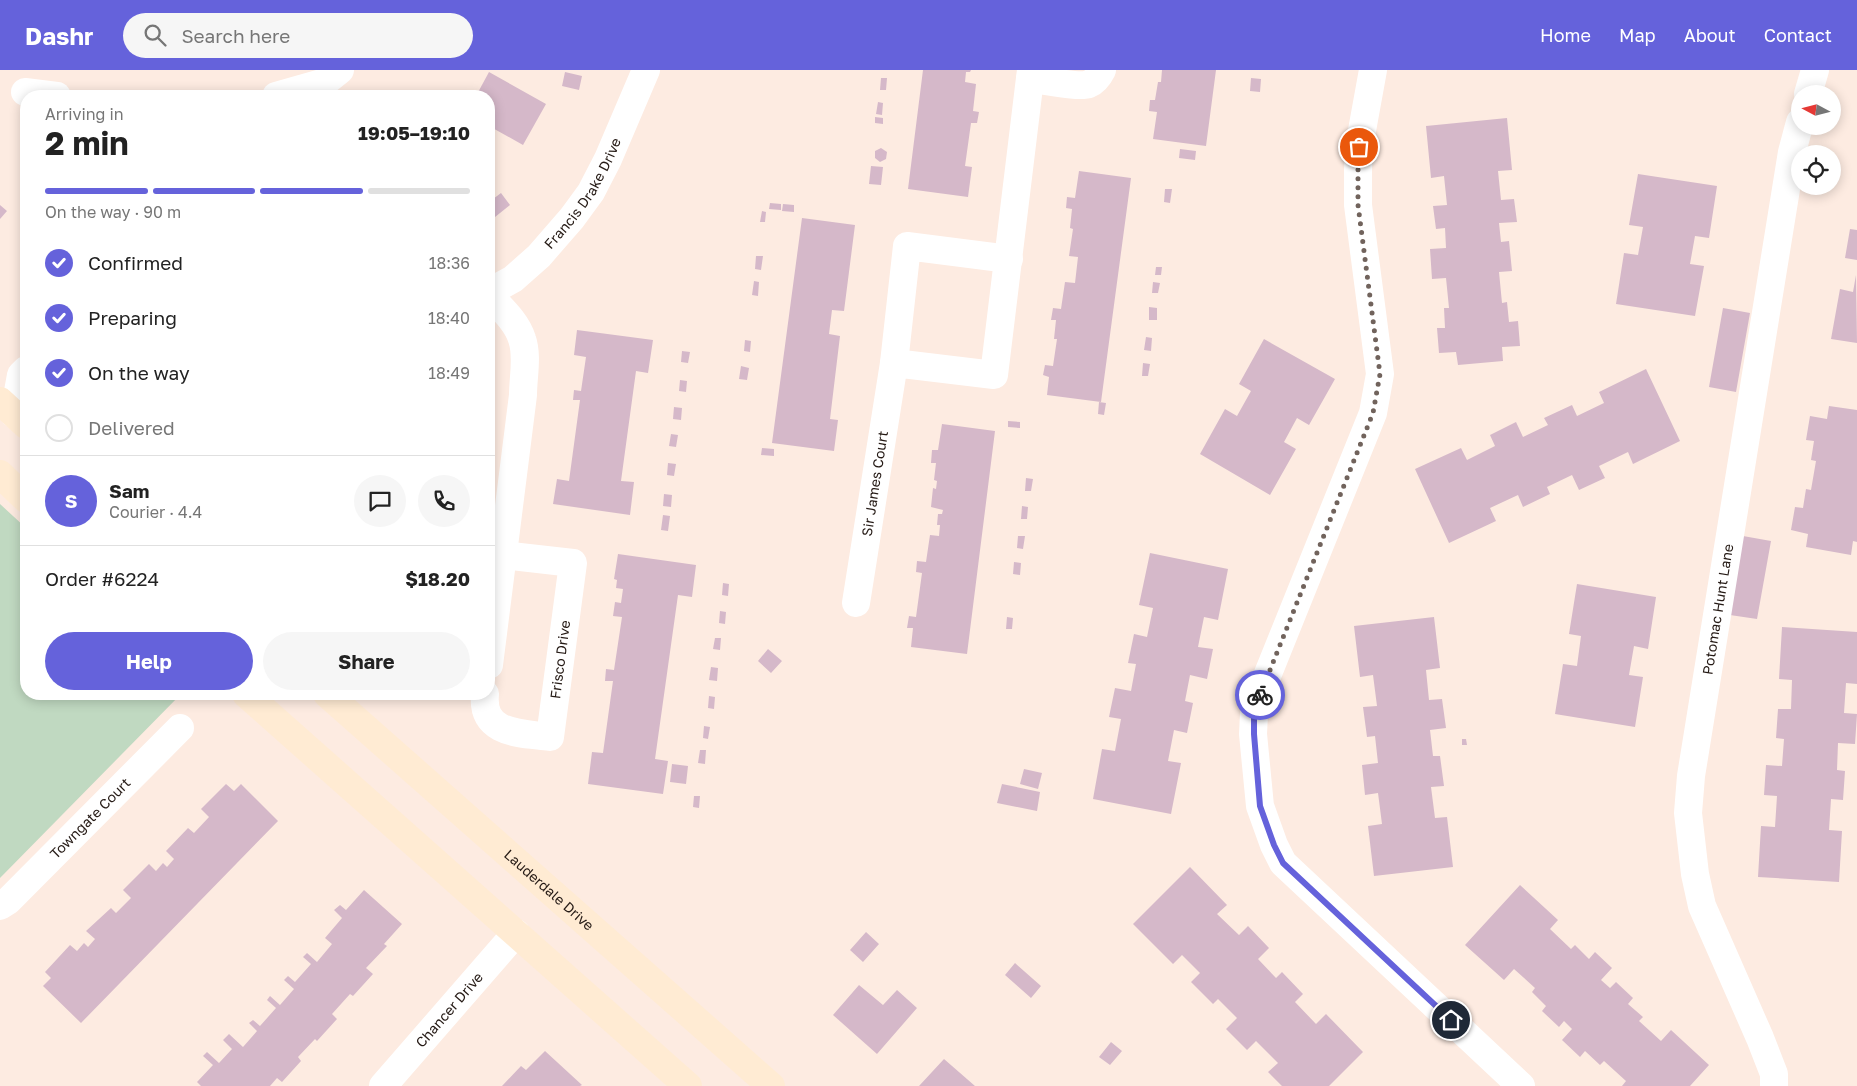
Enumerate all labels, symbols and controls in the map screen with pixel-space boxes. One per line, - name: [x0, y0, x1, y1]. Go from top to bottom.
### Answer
- search box: [123, 13, 473, 58]
- text: Dashr: [25, 21, 93, 50]
- icon: search: [141, 21, 169, 49]
- text: Search here: [181, 24, 290, 47]
- text: Home: [1540, 24, 1591, 46]
- text: Map: [1619, 24, 1656, 46]
- text: About: [1684, 24, 1736, 46]
- text: Contact: [1764, 24, 1832, 46]
- north arrow: [1791, 85, 1841, 135]
- map controls: [1791, 85, 1841, 195]
- text: Arriving in: [45, 104, 124, 124]
- text: 19:05–19:10: [358, 121, 470, 144]
- text: 2 min: [45, 124, 129, 162]
- pin: [1338, 126, 1380, 168]
- icon: bag: [1345, 133, 1373, 161]
- street label: Francis Drake Drive: [540, 135, 624, 252]
- button: locate: [1791, 145, 1841, 195]
- text: On the way · 90 m: [45, 202, 181, 222]
- icon: check: [45, 249, 73, 277]
- text: Confirmed: [88, 251, 183, 274]
- text: 18:36: [429, 253, 470, 273]
- icon: check: [45, 304, 73, 332]
- text: Preparing: [88, 306, 177, 329]
- text: 18:40: [428, 308, 470, 328]
- icon: check: [45, 359, 73, 387]
- text: On the way: [88, 361, 190, 384]
- text: 18:49: [428, 363, 470, 383]
- text: Delivered: [88, 416, 175, 439]
- street label: Sir James Court: [858, 429, 891, 537]
- button: chat: [354, 475, 406, 527]
- button: phone: [418, 475, 470, 527]
- text: Sam: [109, 479, 149, 502]
- text: S: [65, 489, 77, 512]
- text: Courier · 4.4: [109, 502, 202, 522]
- street label: Potomac Hunt Lane: [1699, 542, 1736, 676]
- text: Order #6224: [45, 567, 159, 590]
- text: $18.20: [405, 567, 470, 590]
- street label: Frisco Drive: [546, 619, 573, 700]
- button: Help: [45, 632, 253, 690]
- button: Share: [263, 632, 470, 690]
- courier: [1235, 670, 1285, 720]
- icon: bike: [1246, 681, 1274, 709]
- street label: Towngate Court: [46, 774, 134, 862]
- street label: Lauderdale Drive: [501, 845, 598, 934]
- street label: Chancer Drive: [412, 968, 486, 1051]
- pin: [1430, 999, 1472, 1041]
- icon: home: [1437, 1006, 1465, 1034]

